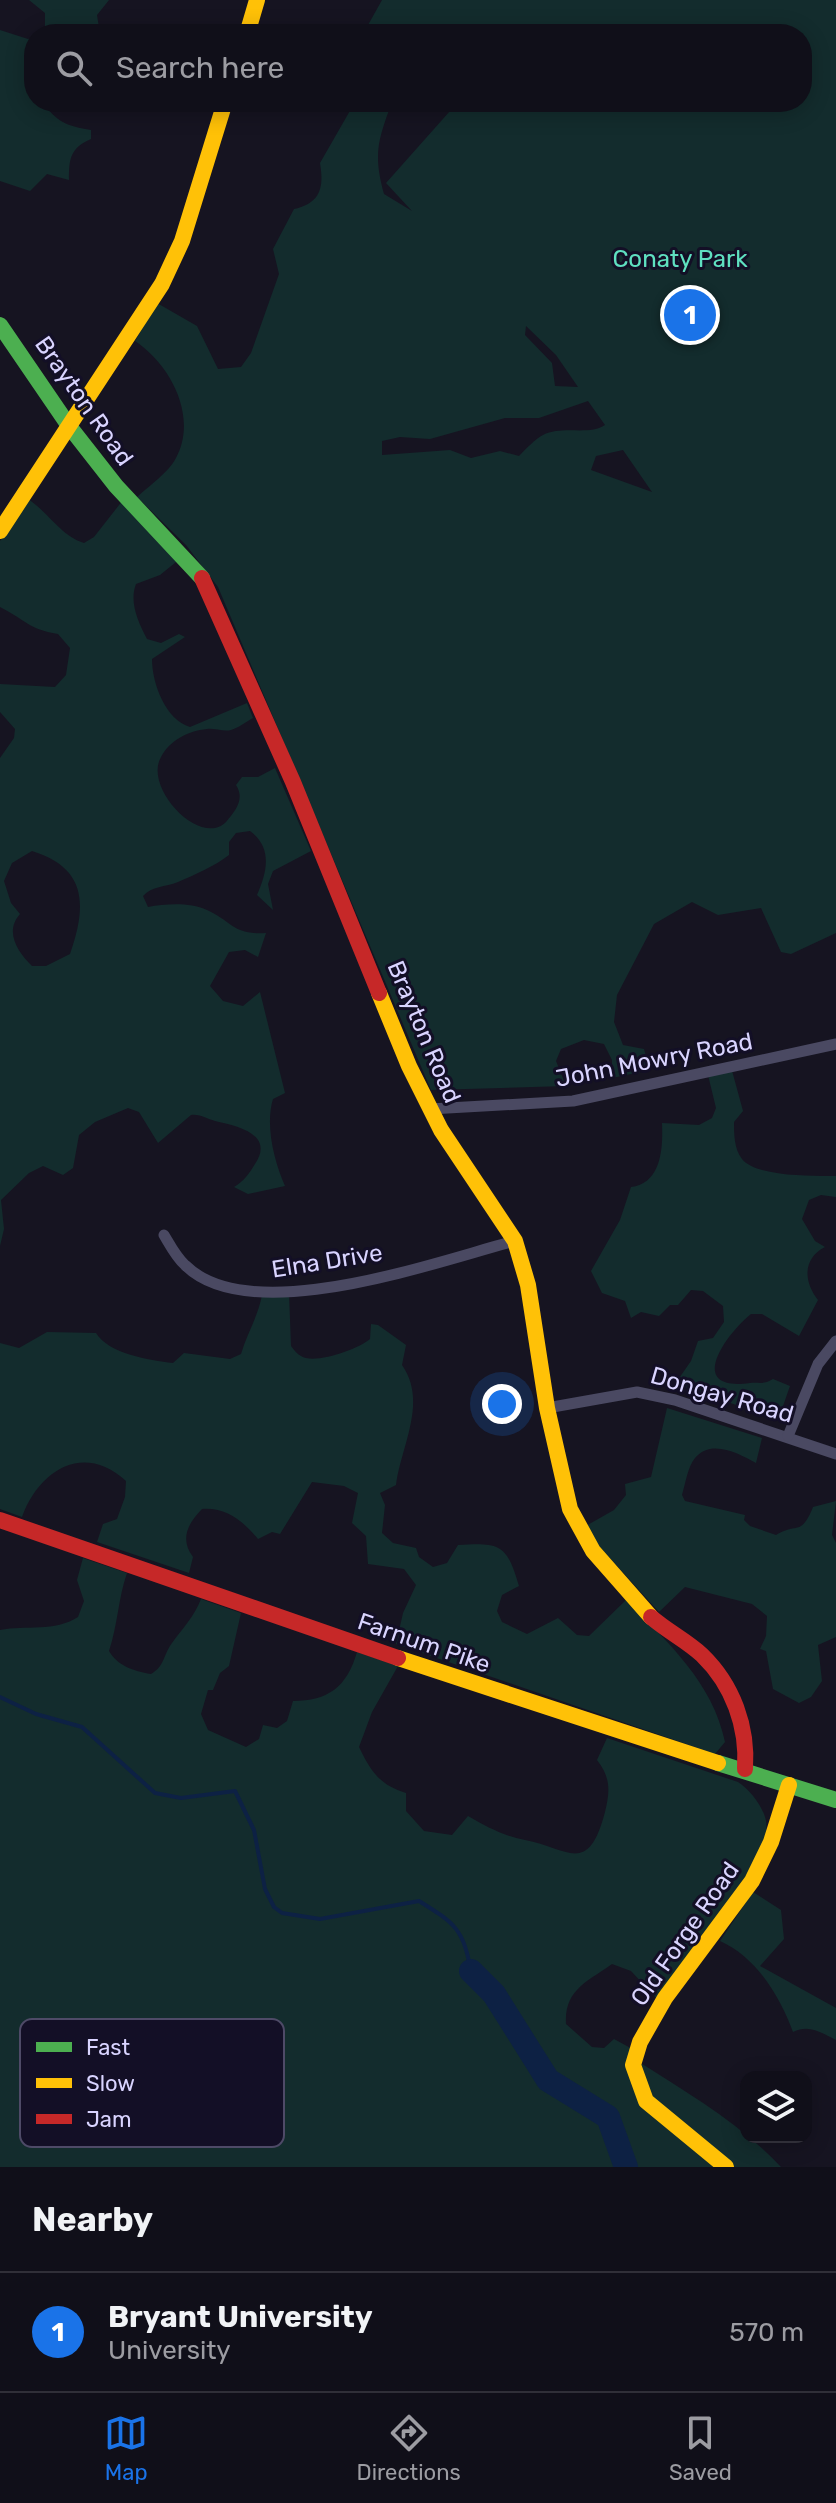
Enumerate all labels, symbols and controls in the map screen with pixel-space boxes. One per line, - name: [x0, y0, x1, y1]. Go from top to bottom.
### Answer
- search box: [24, 24, 812, 112]
- icon: search: [52, 46, 96, 90]
- text: Search here: [116, 50, 284, 86]
- park label: Conaty Park: [612, 245, 748, 273]
- pin: 1: [664, 285, 716, 345]
- street label: Brayton Road: [29, 331, 139, 471]
- street label: Brayton Road: [381, 957, 467, 1107]
- street label: John Mowry Road: [553, 1027, 755, 1093]
- street label: Elna Drive: [270, 1238, 384, 1284]
- street label: Dongay Road: [647, 1361, 797, 1429]
- your location: [482, 1384, 522, 1424]
- street label: Farnum Pike: [354, 1607, 494, 1679]
- street label: Old Forge Road: [625, 1857, 745, 2011]
- legend: [20, 2019, 284, 2147]
- text: Fast: [86, 2034, 131, 2061]
- text: Slow: [86, 2070, 135, 2097]
- map controls: [740, 2071, 812, 2143]
- button: layers: [740, 2071, 812, 2143]
- text: Jam: [86, 2106, 132, 2133]
- text: Nearby: [32, 2199, 153, 2240]
- text: Bryant University: [108, 2299, 373, 2335]
- text: 1: [52, 2317, 64, 2348]
- text: 570 m: [729, 2317, 804, 2348]
- text: University: [108, 2335, 231, 2366]
- tab: Map: [104, 2411, 148, 2486]
- tab: Directions: [356, 2411, 461, 2486]
- tab: Saved: [669, 2411, 732, 2486]

